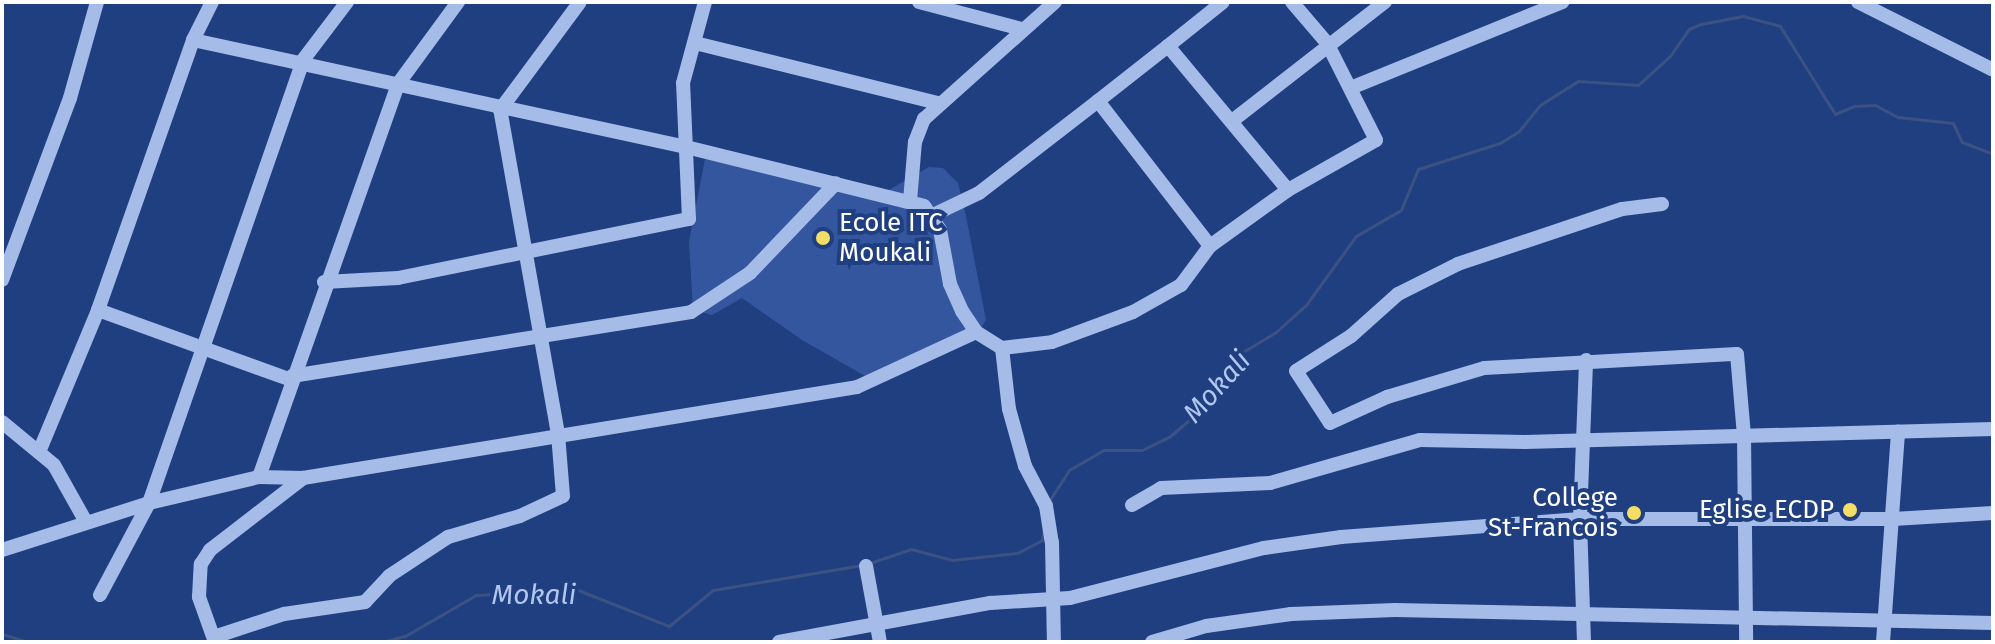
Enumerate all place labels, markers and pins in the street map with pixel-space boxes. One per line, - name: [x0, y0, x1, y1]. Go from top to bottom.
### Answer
- place label: Ecole ITC Moukali: [839, 207, 943, 268]
- marker: Ecole ITC Moukali: [814, 229, 832, 247]
- place label: College St-Francois: [1488, 482, 1618, 544]
- place label: Eglise ECDP: [1699, 494, 1834, 526]
- marker: Eglise ECDP: [1841, 501, 1859, 519]
- marker: College St-Francois: [1625, 504, 1643, 522]

